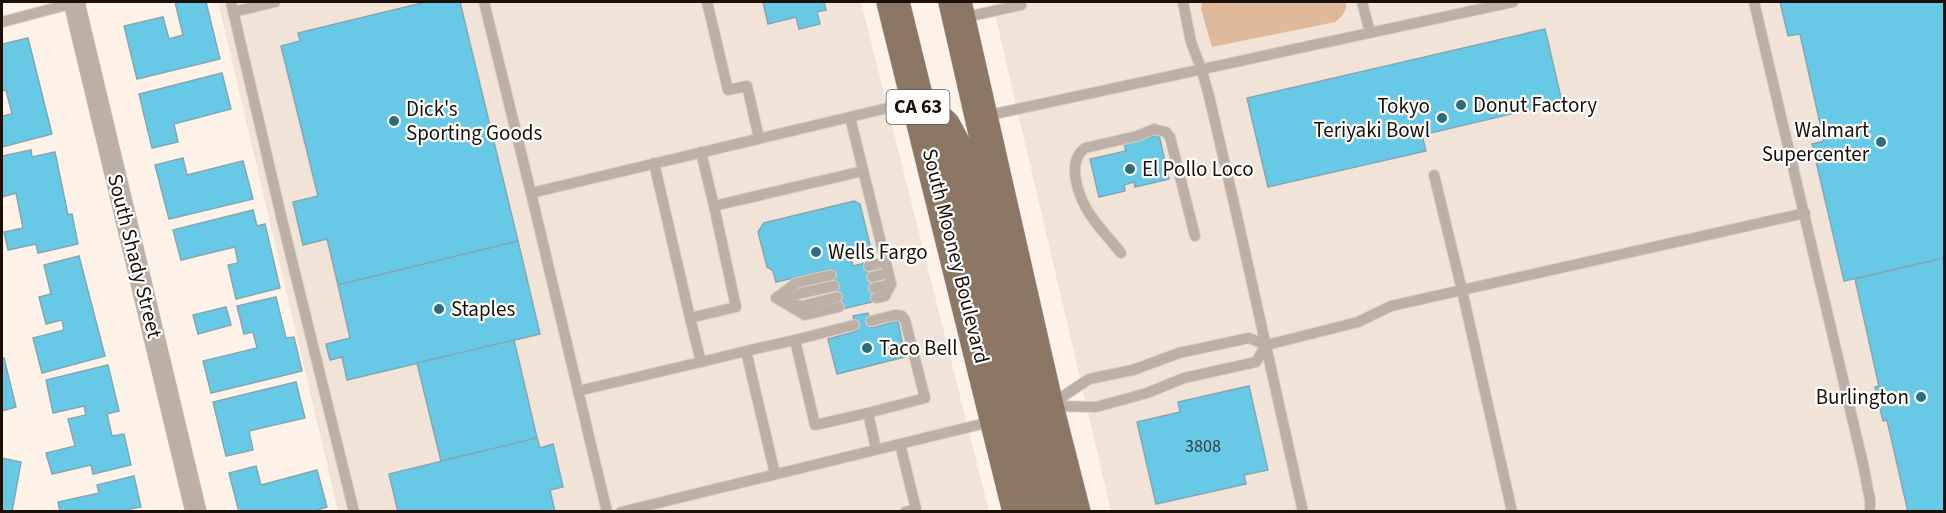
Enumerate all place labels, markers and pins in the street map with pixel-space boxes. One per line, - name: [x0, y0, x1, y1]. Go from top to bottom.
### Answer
- place label: Donut Factory: [1473, 90, 1597, 120]
- place label: Tokyo Teriyaki Bowl: [1313, 91, 1430, 145]
- place label: Dick's Sporting Goods: [406, 94, 542, 148]
- marker: Donut Factory: [1454, 98, 1468, 112]
- marker: Tokyo Teriyaki Bowl: [1435, 111, 1449, 125]
- marker: Dick's Sporting Goods: [387, 114, 401, 128]
- place label: Walmart Supercenter: [1762, 115, 1870, 169]
- marker: Walmart Supercenter: [1874, 135, 1888, 149]
- place label: El Pollo Loco: [1142, 154, 1254, 184]
- marker: El Pollo Loco: [1123, 162, 1137, 176]
- place label: Wells Fargo: [828, 237, 928, 267]
- marker: Wells Fargo: [809, 245, 823, 259]
- place label: Staples: [451, 294, 515, 324]
- marker: Staples: [432, 302, 446, 316]
- place label: Taco Bell: [879, 333, 958, 363]
- marker: Taco Bell: [860, 341, 874, 355]
- place label: Burlington: [1816, 382, 1909, 412]
- marker: Burlington: [1914, 390, 1928, 404]

